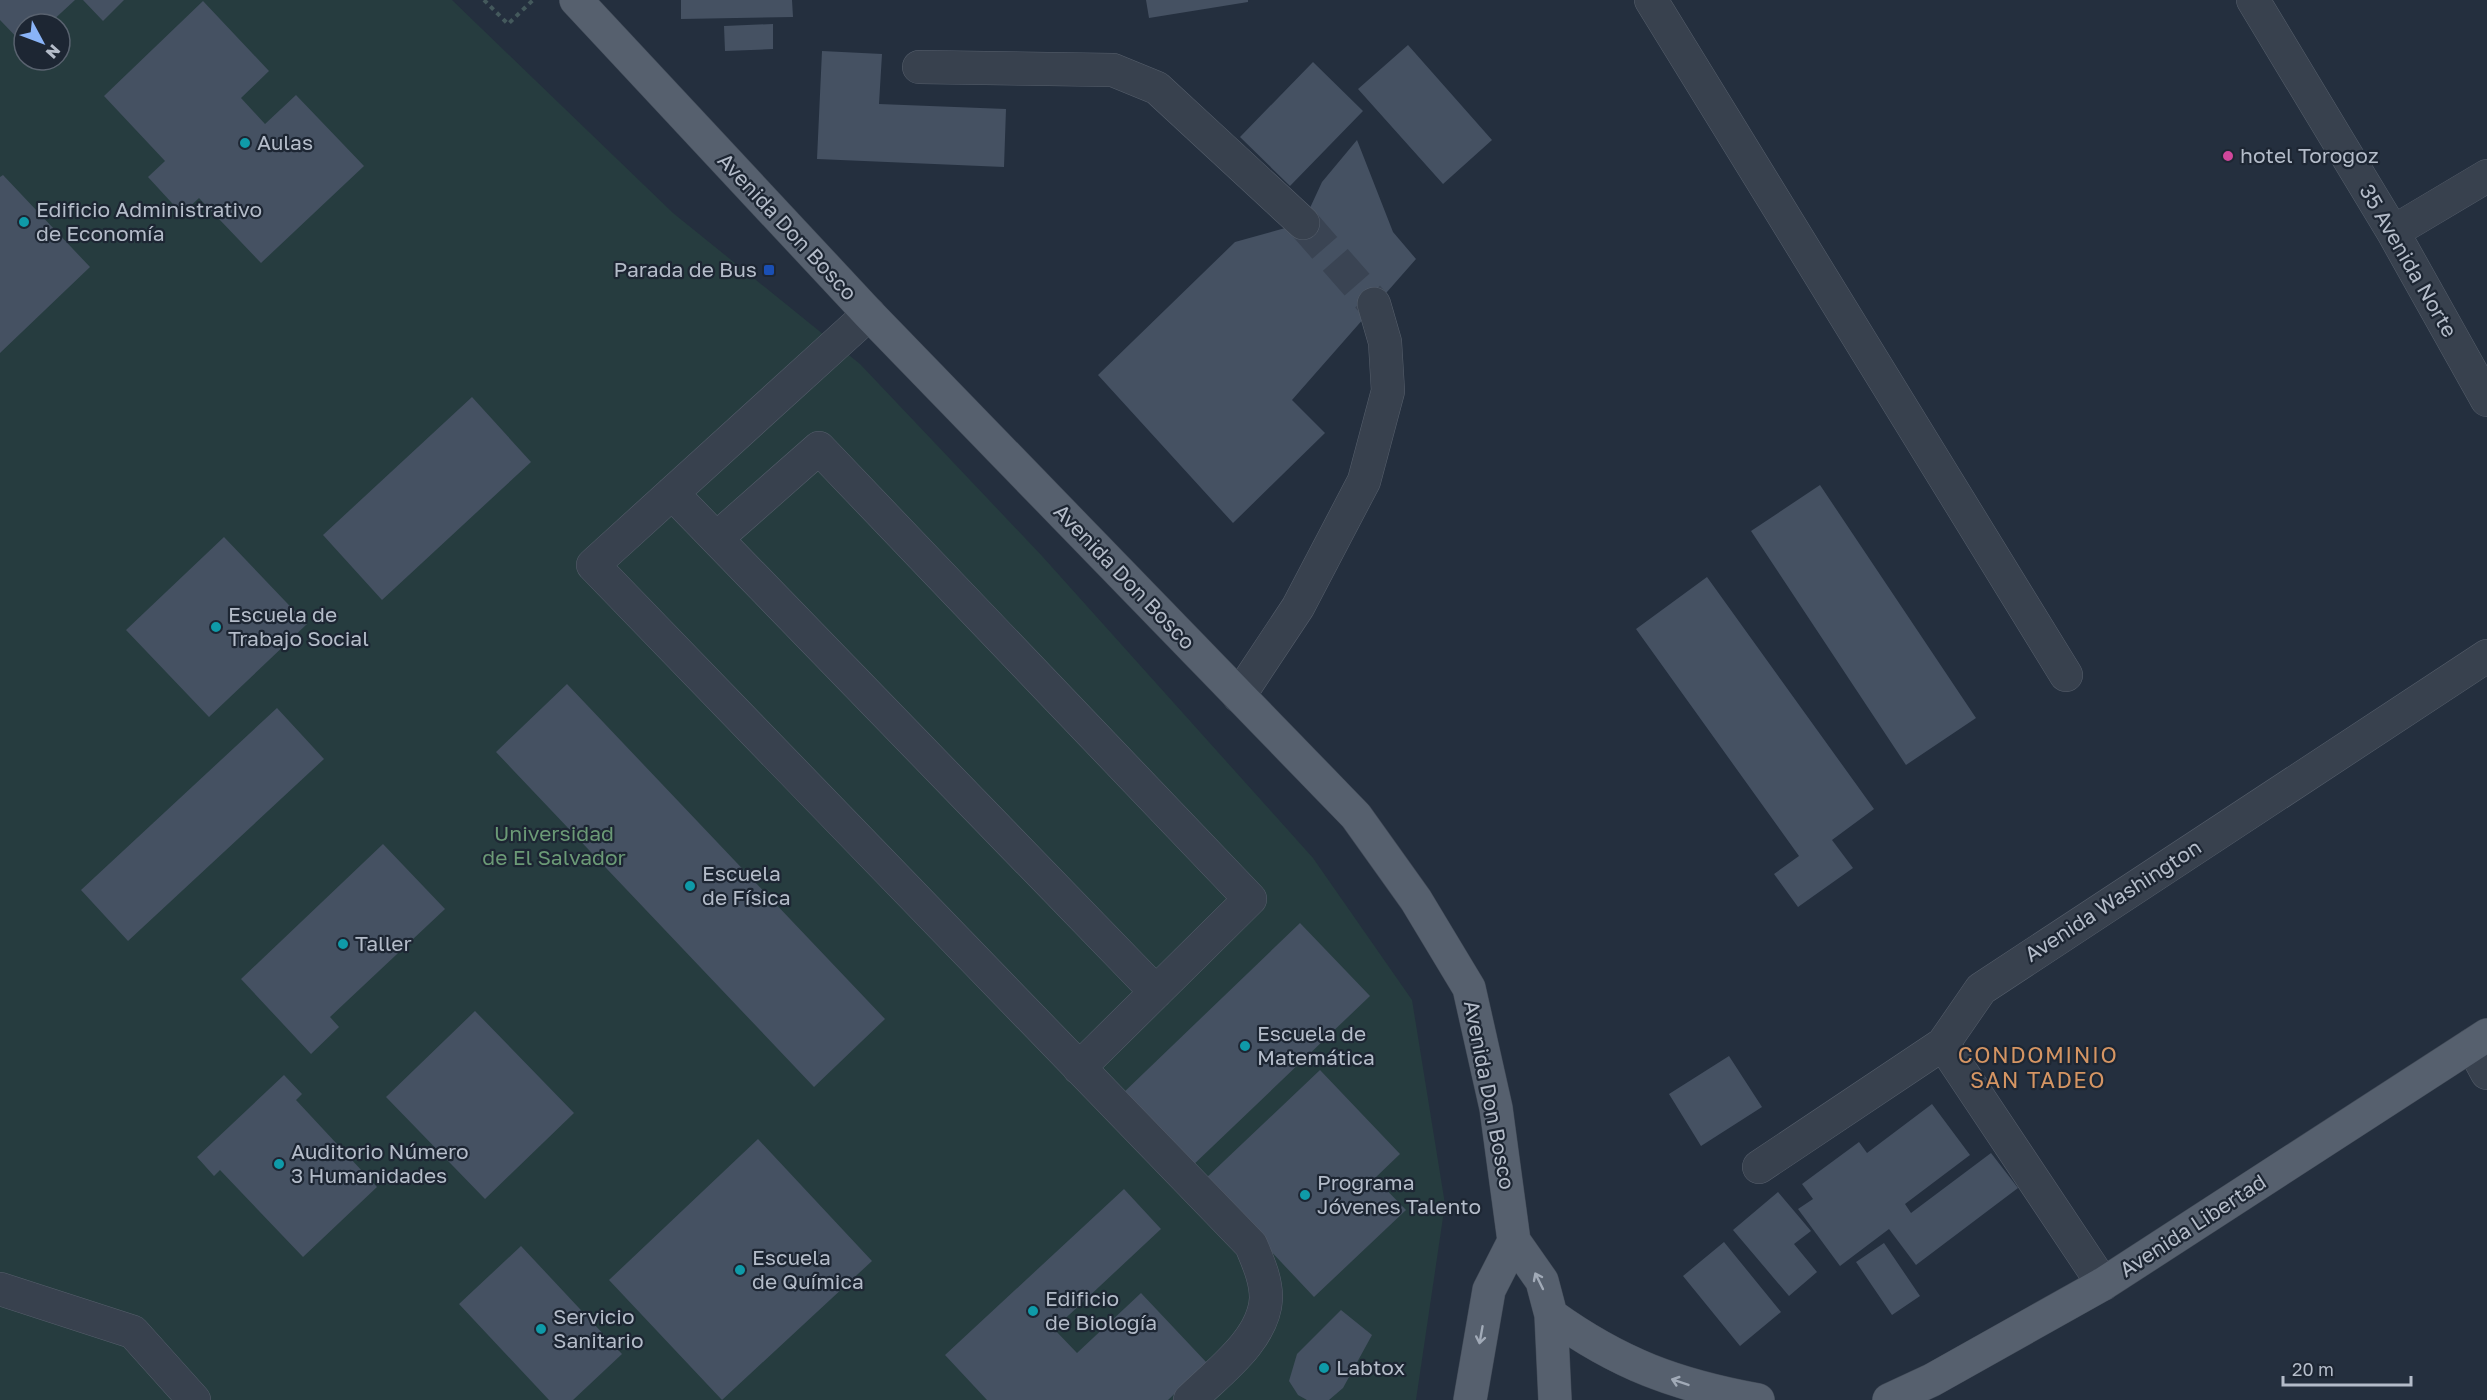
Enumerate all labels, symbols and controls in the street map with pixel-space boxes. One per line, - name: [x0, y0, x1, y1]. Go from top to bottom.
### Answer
- north arrow: [12, 12, 72, 72]
- text: N: [42, 41, 65, 63]
- place label: Aulas: [257, 129, 313, 155]
- marker: Aulas: [238, 136, 252, 150]
- place label: hotel Torogoz: [2240, 142, 2379, 168]
- street label: Avenida Don Bosco: [713, 147, 863, 305]
- marker: hotel Torogoz: [2221, 149, 2235, 163]
- street label: 35 Avenida Norte: [2355, 179, 2463, 342]
- place label: Edificio Administrativo de Economía: [36, 196, 262, 246]
- marker: Edificio Administrativo de Economía: [17, 215, 31, 229]
- place label: Parada de Bus: [613, 256, 757, 282]
- marker: Parada de Bus: [762, 263, 776, 277]
- street label: Avenida Don Bosco: [1049, 498, 1201, 654]
- place label: Escuela de Trabajo Social: [228, 601, 369, 651]
- marker: Escuela de Trabajo Social: [209, 620, 223, 634]
- park label: Universidad de El Salvador: [482, 820, 626, 870]
- street label: Avenida Washington: [2019, 833, 2206, 967]
- place label: Escuela de Física: [702, 860, 791, 910]
- marker: Escuela de Física: [683, 879, 697, 893]
- place label: Taller: [355, 930, 412, 956]
- marker: Taller: [336, 937, 350, 951]
- street label: Avenida Don Bosco: [1459, 998, 1521, 1192]
- place label: Escuela de Matemática: [1257, 1020, 1375, 1070]
- marker: Escuela de Matemática: [1238, 1039, 1252, 1053]
- district label: CONDOMINIO SAN TADEO: [1958, 1041, 2118, 1093]
- place label: Auditorio Número 3 Humanidades: [291, 1138, 469, 1188]
- marker: Auditorio Número 3 Humanidades: [272, 1157, 286, 1171]
- street label: Avenida Libertad: [2114, 1168, 2271, 1282]
- place label: Programa Jóvenes Talento: [1317, 1169, 1481, 1219]
- marker: Programa Jóvenes Talento: [1298, 1188, 1312, 1202]
- place label: Escuela de Química: [752, 1244, 864, 1294]
- marker: Escuela de Química: [733, 1263, 747, 1277]
- one-way arrow: [1533, 1272, 1545, 1290]
- place label: Edificio de Biología: [1045, 1285, 1157, 1335]
- place label: Servicio Sanitario: [553, 1303, 644, 1353]
- marker: Edificio de Biología: [1026, 1304, 1040, 1318]
- marker: Servicio Sanitario: [534, 1322, 548, 1336]
- one-way arrow: [1476, 1325, 1487, 1344]
- scale bar: [2283, 1349, 2410, 1387]
- place label: Labtox: [1336, 1354, 1406, 1380]
- text: 20 m: [2292, 1358, 2334, 1380]
- marker: Labtox: [1317, 1361, 1331, 1375]
- one-way arrow: [1672, 1376, 1690, 1387]

